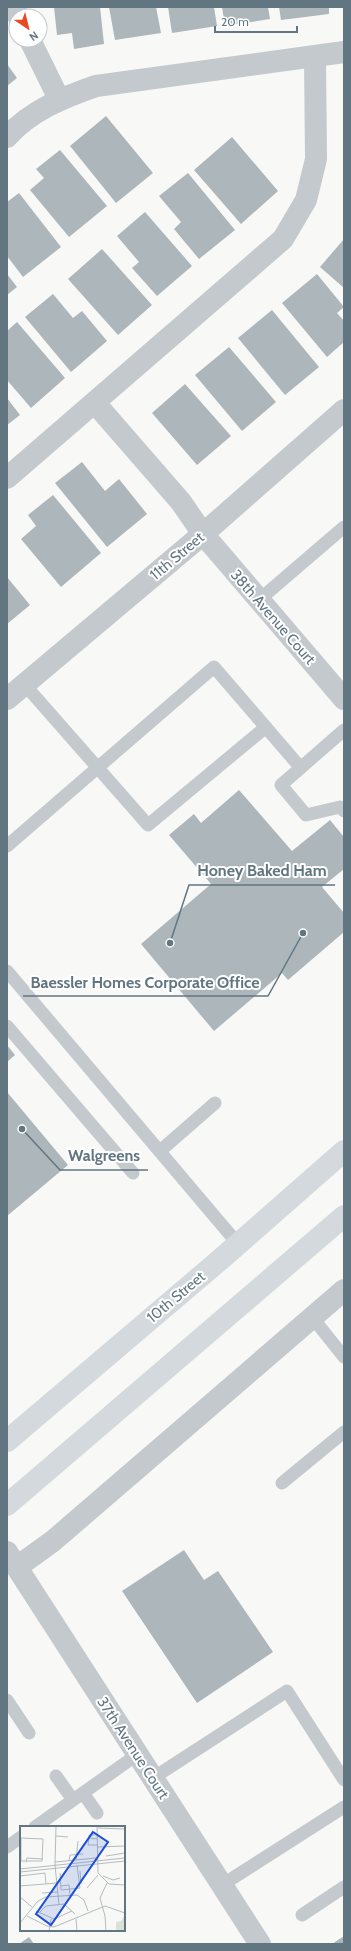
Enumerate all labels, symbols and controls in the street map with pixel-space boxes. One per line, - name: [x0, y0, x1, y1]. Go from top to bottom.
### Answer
- north arrow: [8, 8, 48, 48]
- scale bar: [215, 8, 297, 34]
- text: 20 m: [221, 14, 249, 29]
- text: N: [27, 28, 41, 44]
- street label: 11th Street: [146, 528, 208, 584]
- street label: 38th Avenue Court: [227, 566, 319, 668]
- callout: Honey Baked Ham: [189, 857, 335, 885]
- text: Honey Baked Ham: [197, 861, 327, 880]
- callout: Baessler Homes Corporate Office: [23, 968, 268, 996]
- text: Baessler Homes Corporate Office: [30, 973, 260, 992]
- callout: Walgreens: [60, 1142, 148, 1170]
- text: Walgreens: [68, 1146, 140, 1165]
- street label: 10th Street: [143, 1267, 209, 1327]
- street label: 37th Avenue Court: [93, 1694, 173, 1802]
- inset map: [20, 1826, 125, 1931]

